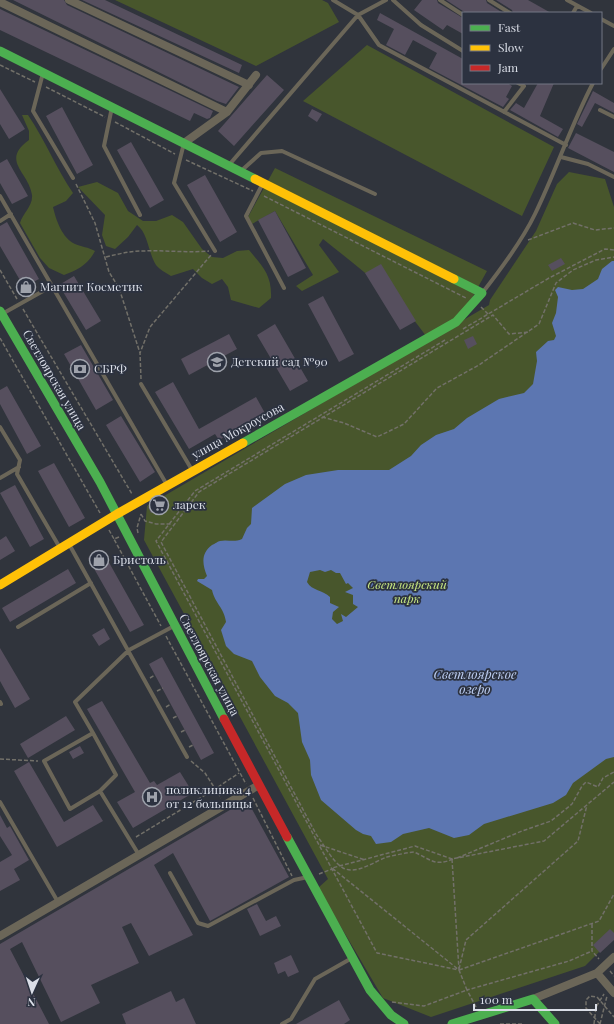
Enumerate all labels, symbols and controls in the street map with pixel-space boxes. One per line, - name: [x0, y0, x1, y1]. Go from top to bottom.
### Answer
- legend: [462, 12, 602, 84]
- text: Fast: [498, 19, 521, 35]
- text: Slow: [498, 39, 524, 55]
- text: Jam: [497, 59, 519, 75]
- shop icon: Магнит Косметик: [15, 276, 37, 298]
- place label: Магнит Косметик: [40, 278, 143, 294]
- street label: Светлоярская улица: [20, 326, 90, 433]
- school or university icon: Детский сад №90: [206, 351, 228, 373]
- place label: Детский сад №90: [231, 353, 328, 369]
- bank icon: СБРФ: [69, 358, 91, 380]
- place label: СБРФ: [94, 360, 127, 376]
- street label: улица Мокроусова: [188, 398, 286, 463]
- supermarket icon: ларек: [148, 494, 170, 516]
- place label: ларек: [173, 496, 206, 512]
- shop icon: Бристоль: [88, 549, 110, 571]
- place label: Бристоль: [113, 551, 166, 567]
- park label: Светлоярский парк: [367, 576, 447, 606]
- street label: Светлоярская улица: [176, 611, 244, 718]
- water label: Светлоярское озеро: [433, 665, 517, 697]
- place label: поликлиника 4 от 12 больницы: [166, 781, 252, 811]
- hospital icon: поликлиника 4 от 12 больницы: [141, 786, 163, 808]
- north arrow: [12, 972, 52, 1012]
- scale bar: [474, 986, 596, 1012]
- text: 100 m: [480, 991, 513, 1007]
- text: N: [27, 995, 36, 1010]

